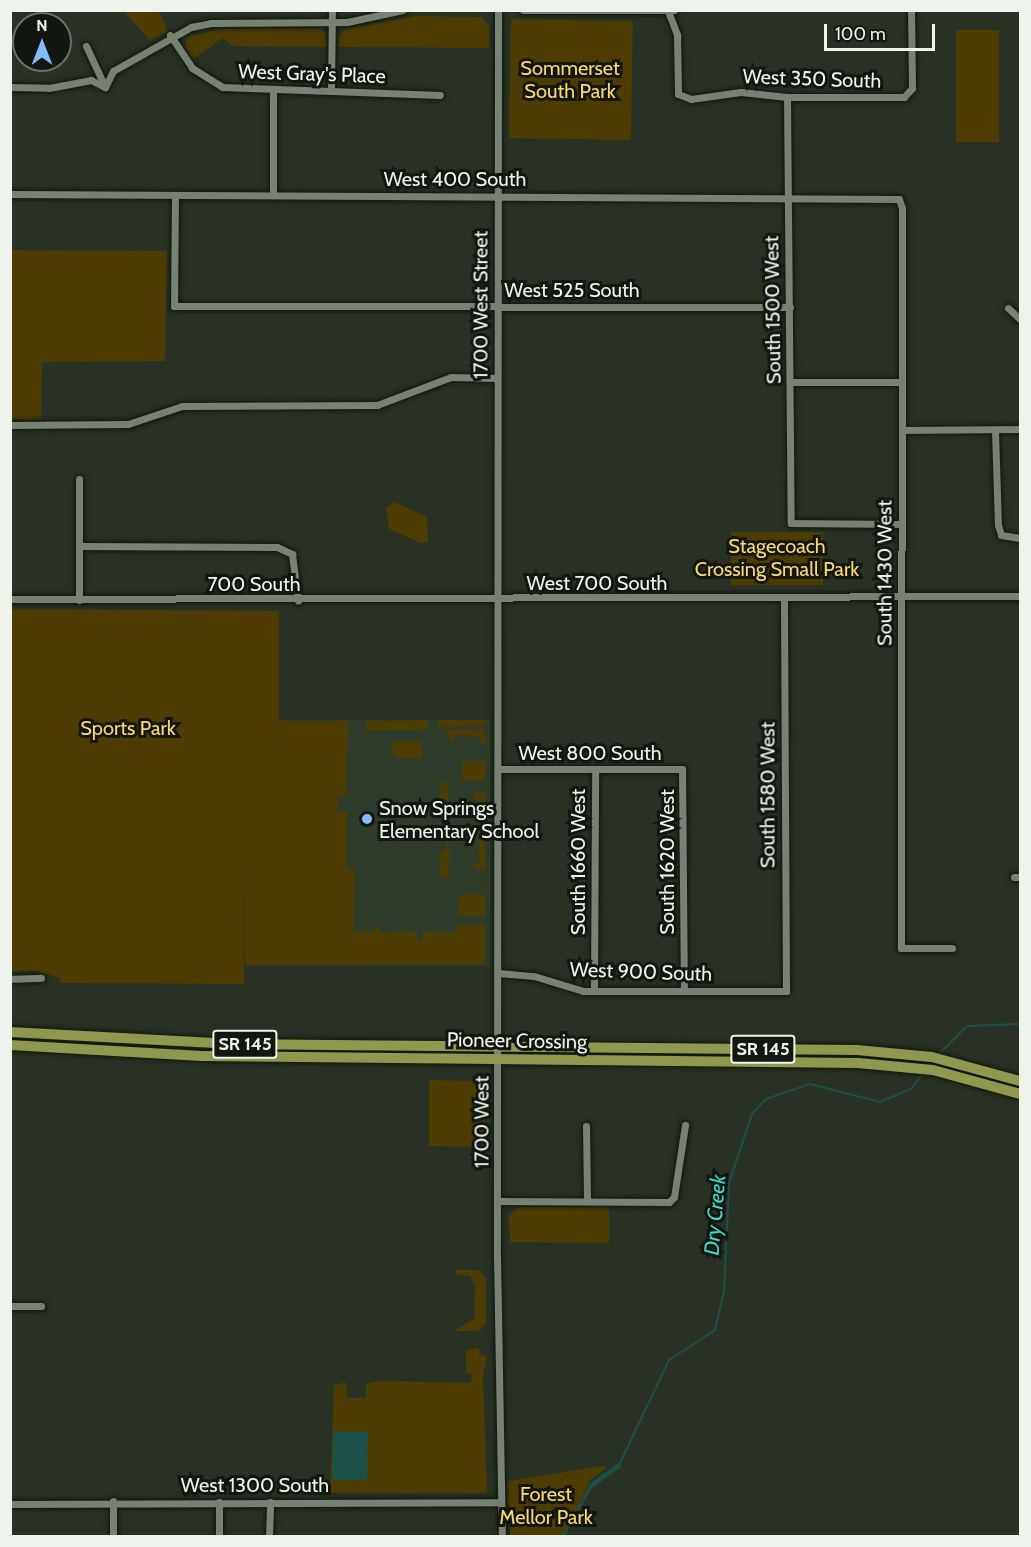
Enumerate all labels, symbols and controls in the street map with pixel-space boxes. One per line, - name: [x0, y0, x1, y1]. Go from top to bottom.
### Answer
- north arrow: [12, 12, 72, 72]
- scale bar: [827, 12, 938, 50]
- text: N: [36, 16, 48, 35]
- text: 100 m: [835, 23, 886, 45]
- park label: Sommerset South Park: [520, 56, 620, 103]
- street label: West Gray's Place: [238, 59, 386, 89]
- street label: West 350 South: [742, 65, 882, 93]
- street label: West 400 South: [384, 167, 526, 191]
- street label: 1700 West Street: [469, 231, 493, 379]
- street label: South 1500 West: [760, 236, 786, 384]
- street label: West 525 South: [504, 278, 640, 302]
- street label: South 1430 West: [873, 500, 897, 646]
- park label: Stagecoach Crossing Small Park: [695, 535, 859, 582]
- street label: West 700 South: [527, 571, 667, 595]
- street label: 700 South: [207, 572, 301, 596]
- park label: Sports Park: [80, 716, 176, 740]
- street label: South 1580 West: [756, 722, 780, 868]
- street label: West 800 South: [518, 741, 662, 765]
- street label: South 1660 West: [566, 789, 590, 935]
- street label: South 1620 West: [655, 789, 679, 935]
- place label: Snow Springs Elementary School: [379, 796, 539, 843]
- marker: Snow Springs Elementary School: [360, 812, 374, 826]
- street label: West 900 South: [569, 958, 713, 986]
- street label: Pioneer Crossing: [447, 1028, 587, 1054]
- road number: SR 145: [212, 1029, 278, 1059]
- road number: SR 145: [730, 1034, 796, 1064]
- street label: 1700 West: [470, 1076, 494, 1168]
- water label: Dry Creek: [699, 1174, 731, 1256]
- street label: West 1300 South: [181, 1473, 329, 1497]
- park label: Forest Mellor Park: [499, 1483, 593, 1530]

